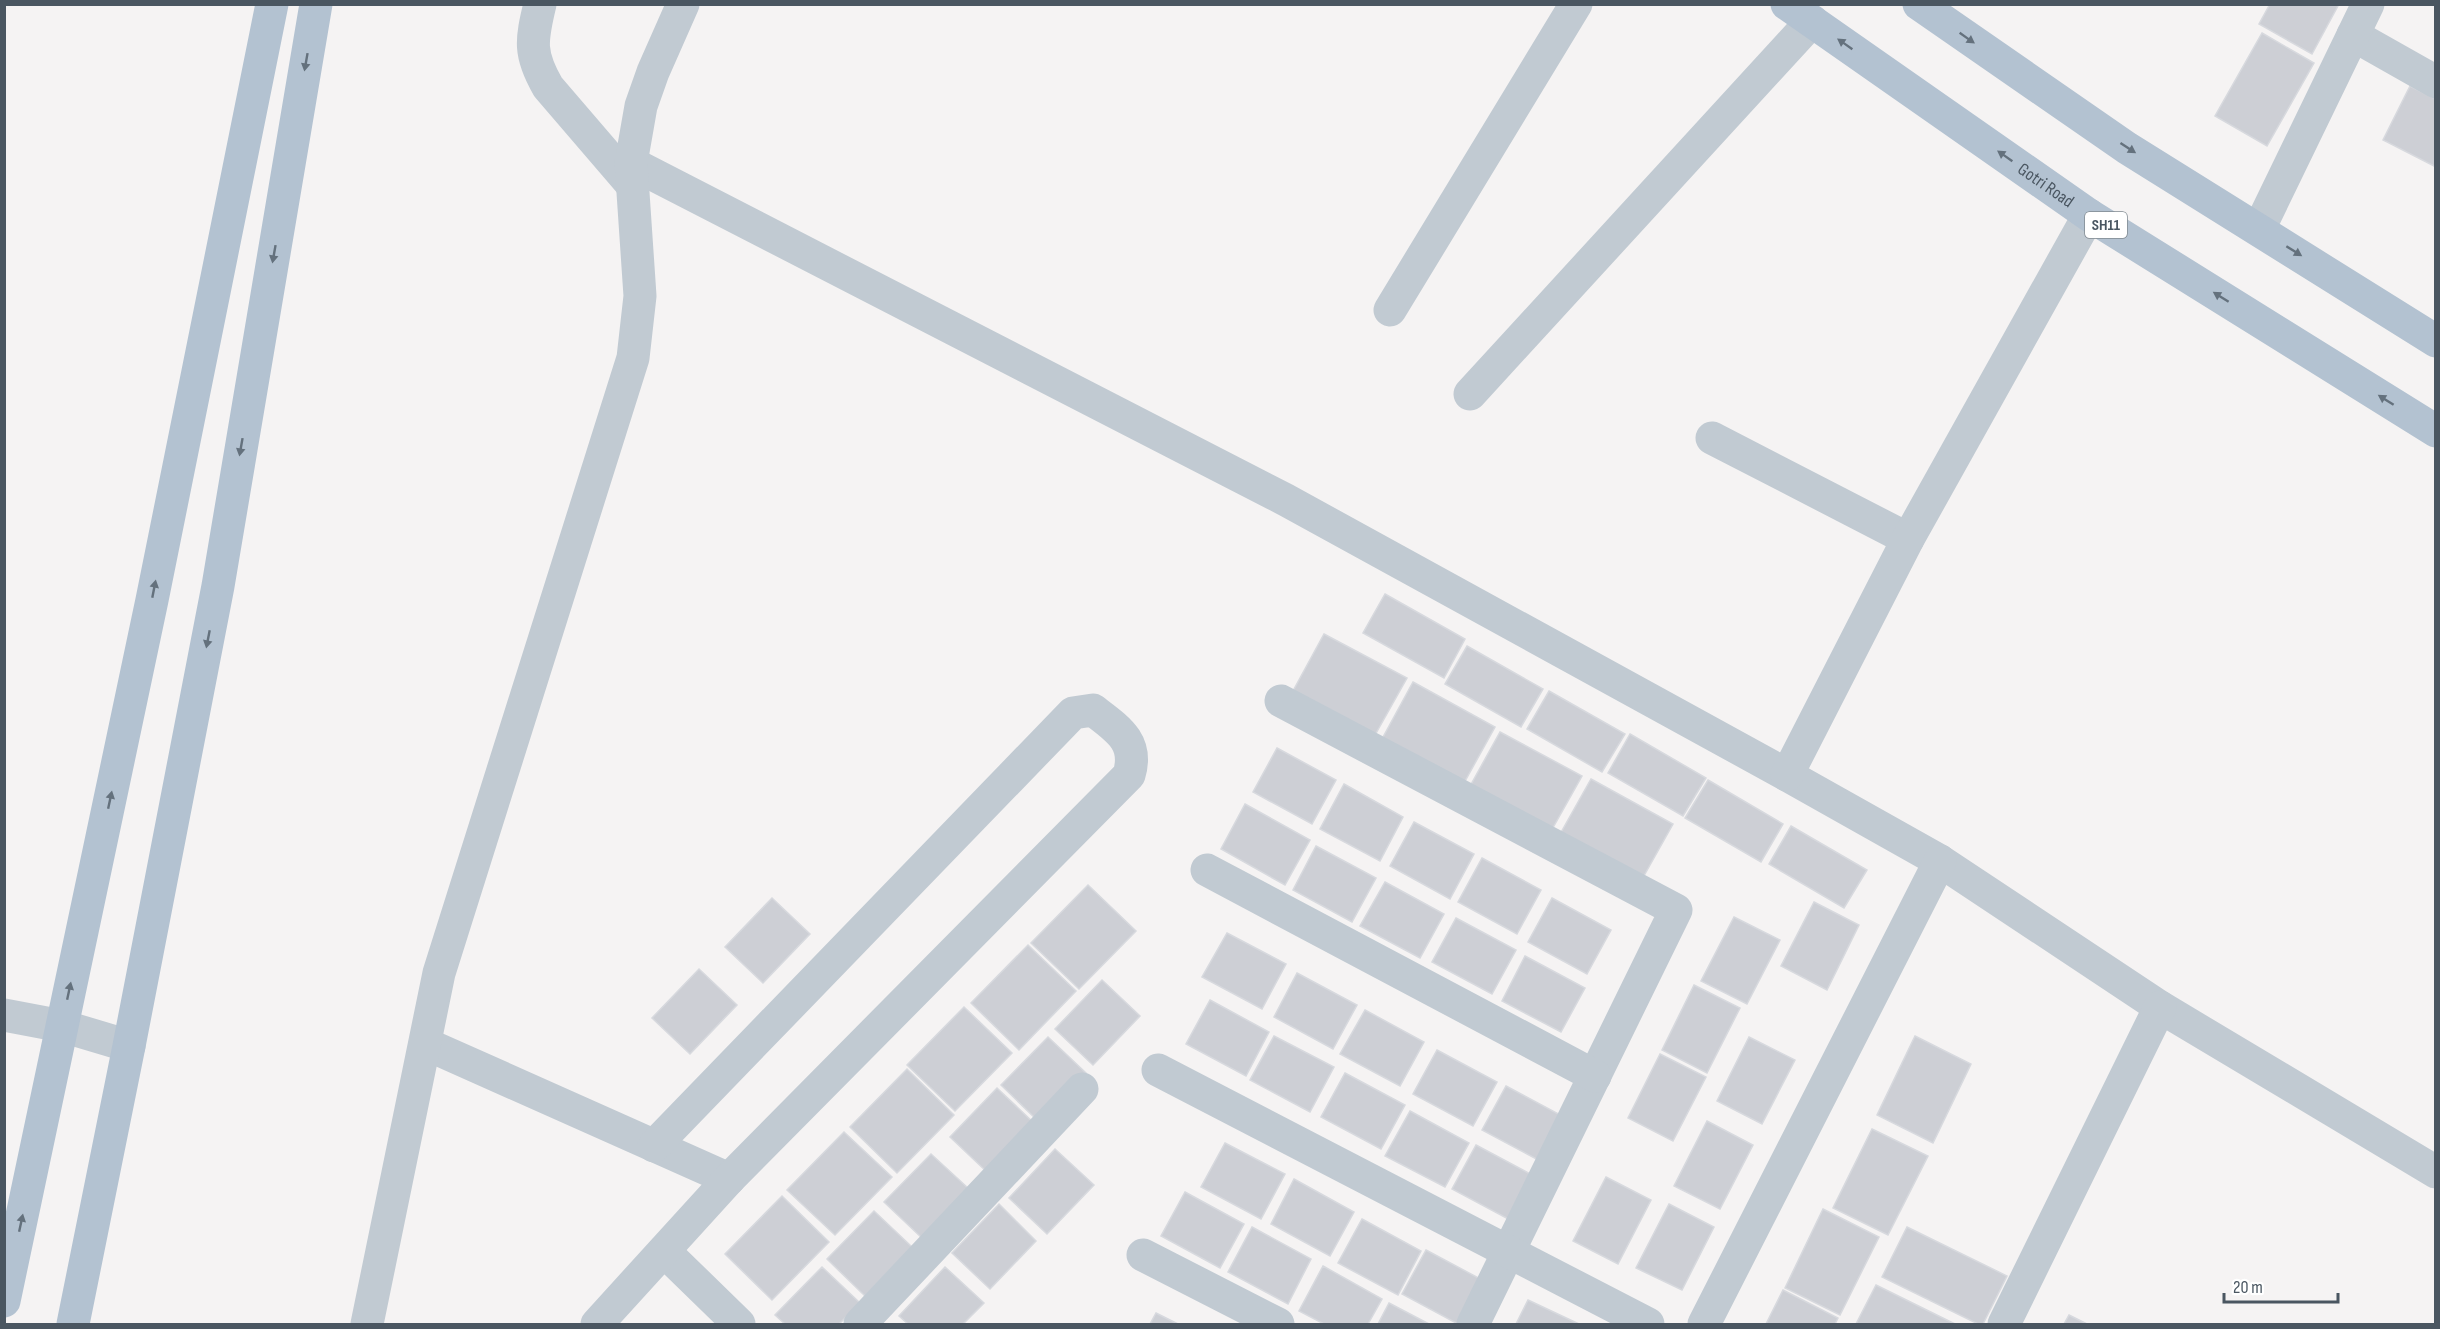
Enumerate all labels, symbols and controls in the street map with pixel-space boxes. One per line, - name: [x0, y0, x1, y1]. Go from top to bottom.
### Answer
- one-way arrow: [1959, 32, 1975, 43]
- one-way arrow: [1837, 38, 1853, 50]
- one-way arrow: [301, 53, 310, 72]
- one-way arrow: [2119, 143, 2136, 154]
- one-way arrow: [1997, 150, 2013, 162]
- street label: Gotri Road: [2014, 158, 2078, 212]
- road number: SH11: [2085, 212, 2127, 238]
- one-way arrow: [269, 245, 278, 264]
- one-way arrow: [2286, 245, 2302, 256]
- one-way arrow: [2212, 291, 2229, 302]
- one-way arrow: [2378, 395, 2394, 406]
- one-way arrow: [236, 437, 245, 456]
- one-way arrow: [150, 579, 159, 598]
- one-way arrow: [203, 630, 212, 649]
- one-way arrow: [105, 791, 115, 810]
- one-way arrow: [65, 982, 75, 1000]
- one-way arrow: [17, 1213, 26, 1232]
- scale bar: [2224, 1266, 2338, 1304]
- text: 20 m: [2233, 1277, 2263, 1298]

